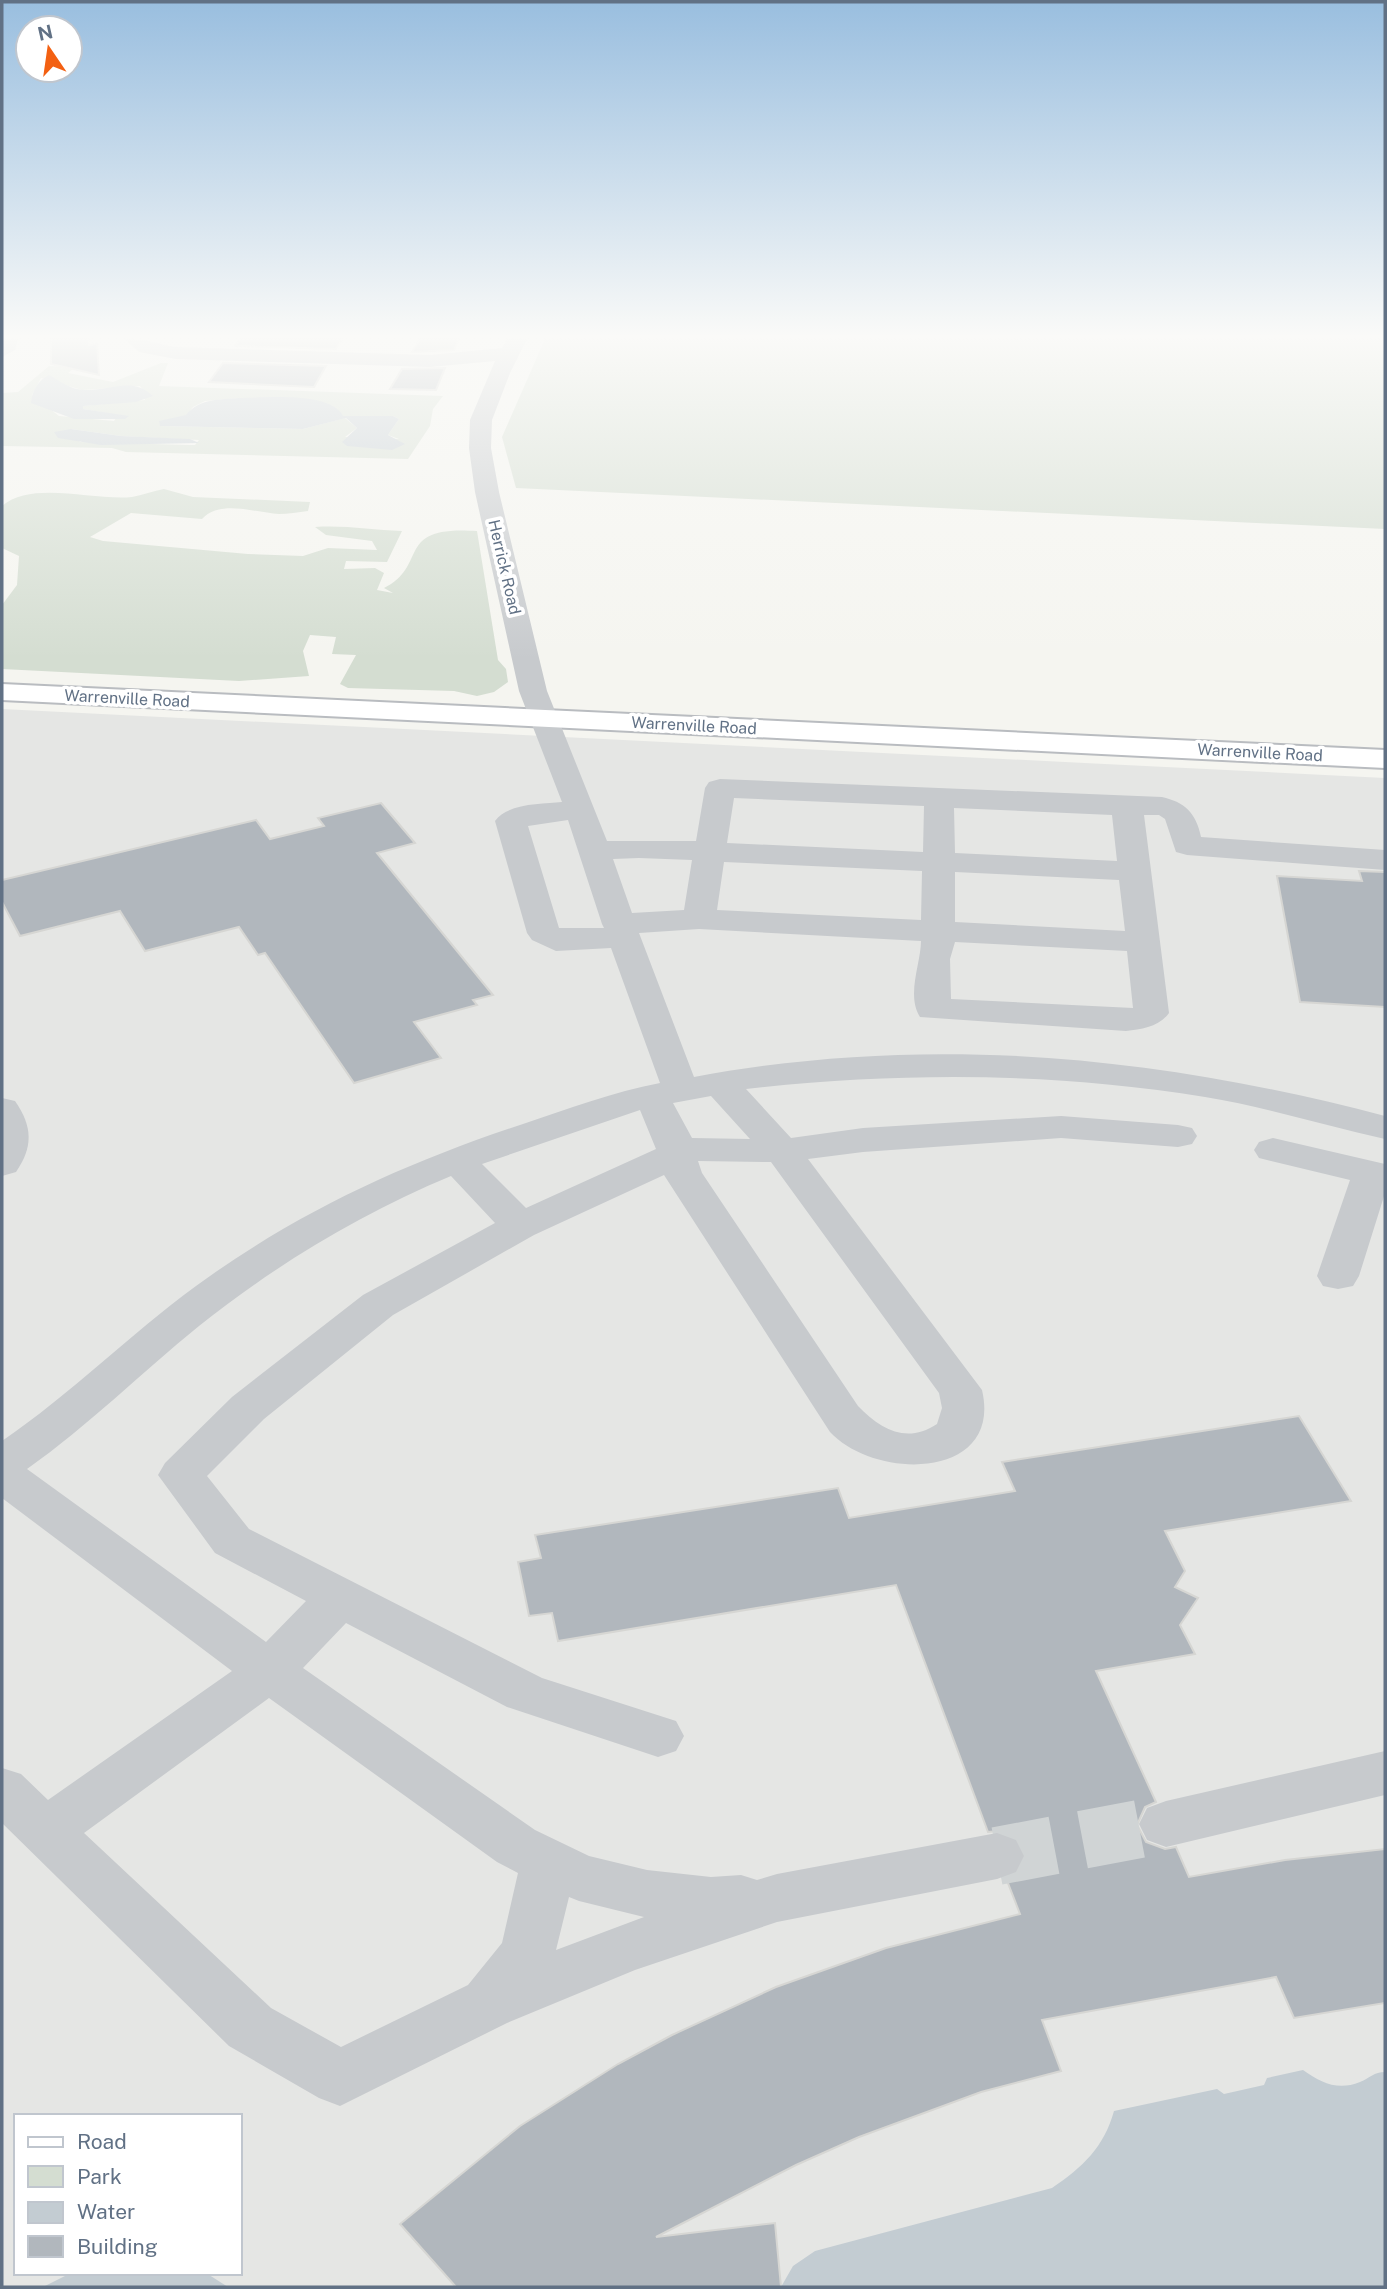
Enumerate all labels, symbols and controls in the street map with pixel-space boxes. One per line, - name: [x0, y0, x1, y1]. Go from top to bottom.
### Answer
- north arrow: [14, 14, 84, 84]
- text: N: [35, 20, 55, 45]
- street label: Herrick Road: [484, 518, 525, 617]
- street label: Warrenville Road: [64, 686, 190, 711]
- street label: Warrenville Road: [631, 713, 757, 738]
- street label: Warrenville Road: [1197, 740, 1323, 765]
- legend: [14, 2114, 242, 2275]
- text: Road: [77, 2129, 127, 2154]
- text: Park: [77, 2164, 122, 2189]
- text: Water: [77, 2199, 135, 2224]
- text: Building: [77, 2234, 158, 2259]

